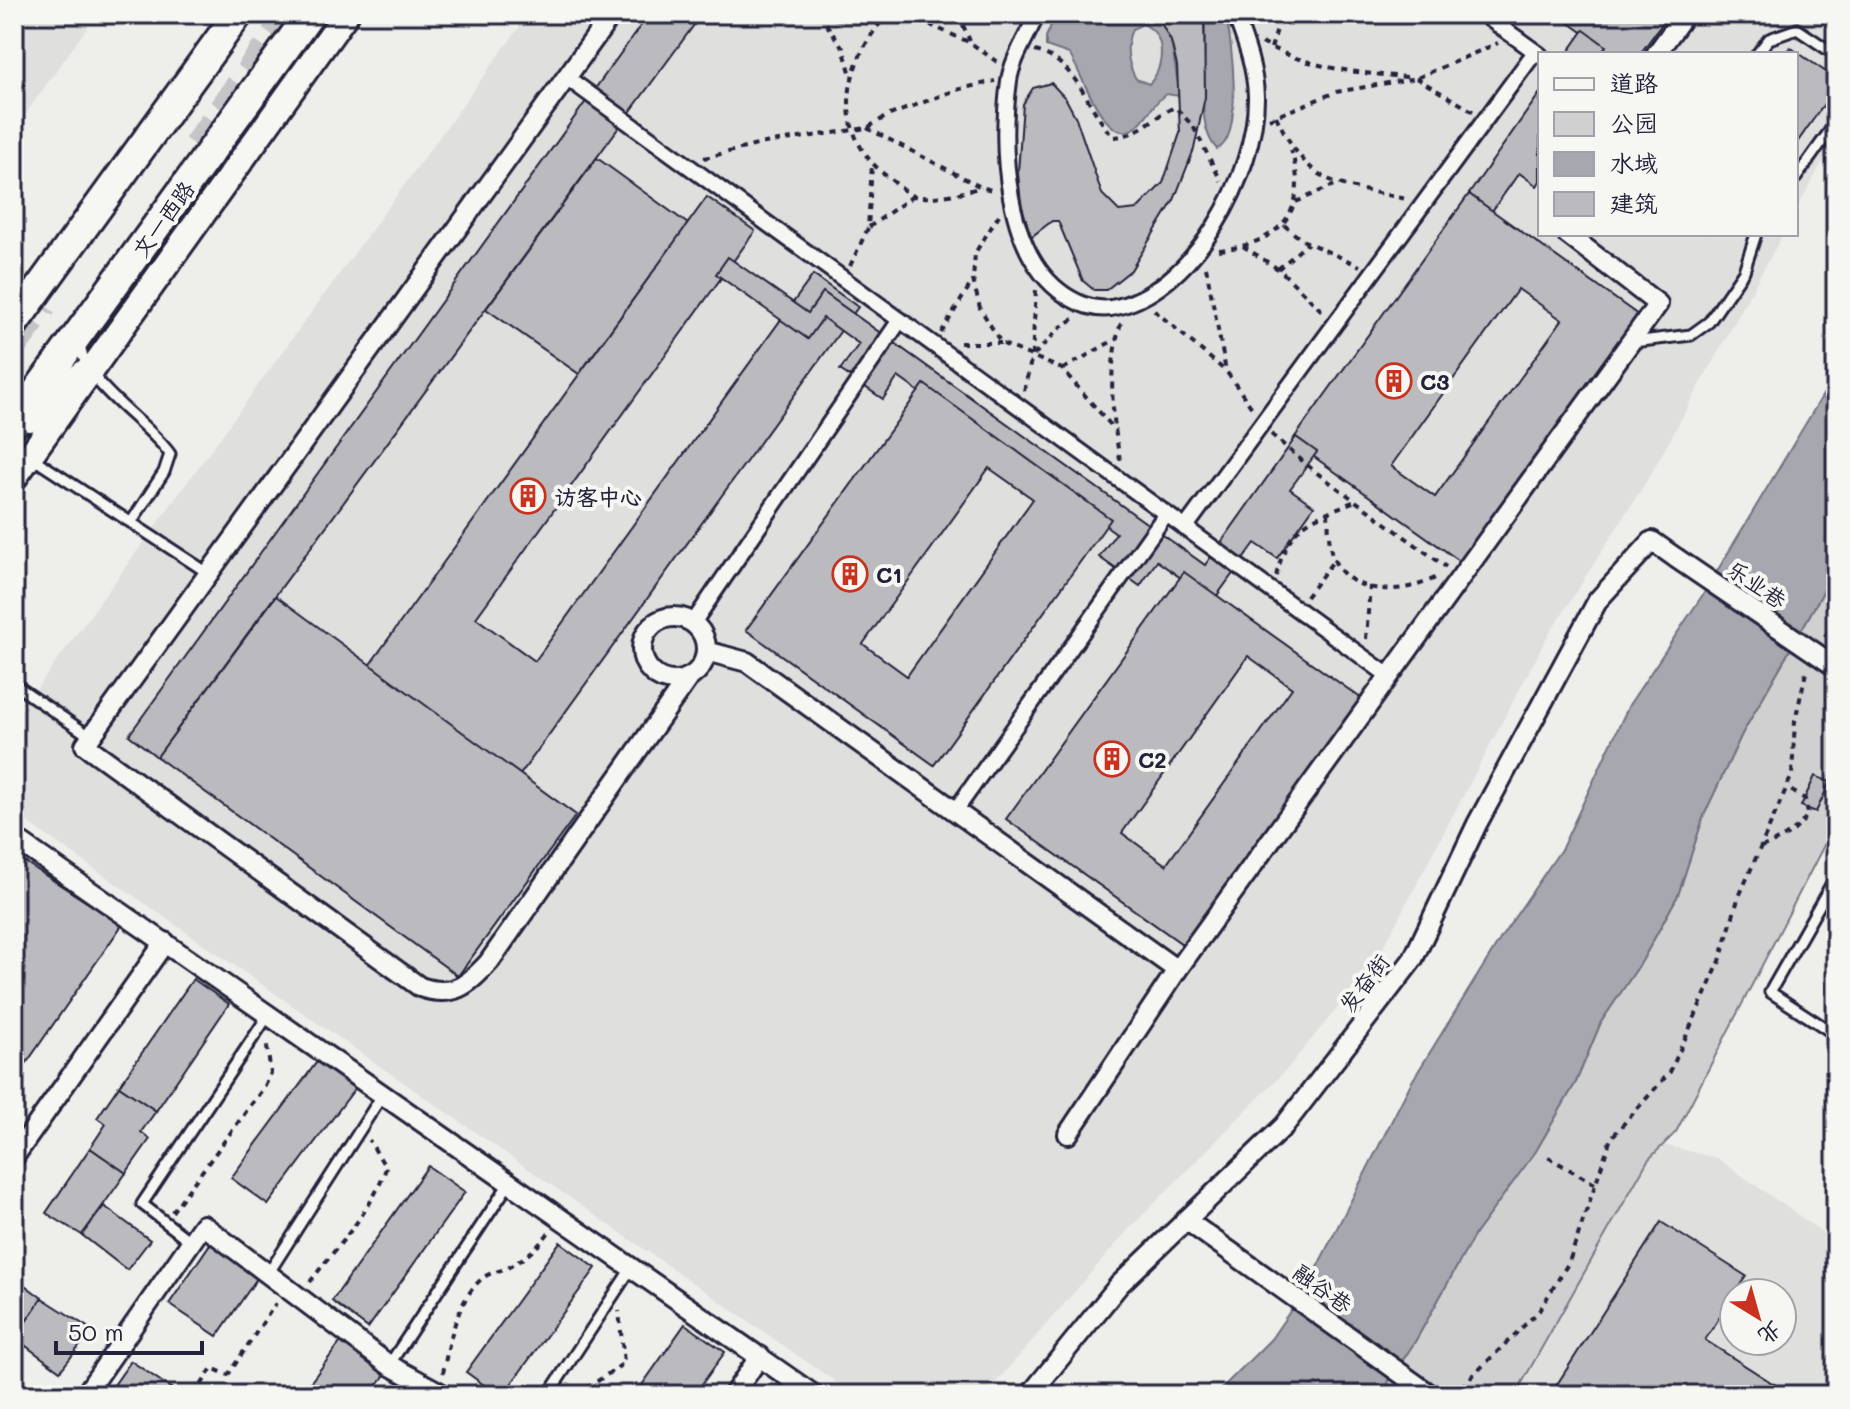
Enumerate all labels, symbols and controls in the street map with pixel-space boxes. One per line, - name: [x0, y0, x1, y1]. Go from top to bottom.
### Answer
- legend: [1538, 52, 1798, 236]
- text: 道路: [1610, 67, 1658, 98]
- text: 公园: [1610, 107, 1658, 138]
- text: 水域: [1610, 147, 1658, 178]
- street label: 文一西路: [125, 175, 201, 263]
- text: 建筑: [1610, 187, 1658, 218]
- building icon: C3: [1375, 362, 1413, 400]
- place label: C3: [1420, 367, 1450, 396]
- building icon: 访客中心: [509, 477, 547, 515]
- place label: 访客中心: [554, 482, 642, 511]
- street label: 乐业巷: [1722, 554, 1792, 614]
- building icon: C1: [831, 555, 869, 593]
- place label: C1: [876, 560, 902, 589]
- building icon: C2: [1093, 740, 1131, 778]
- place label: C2: [1138, 745, 1167, 774]
- street label: 发奋街: [1333, 948, 1395, 1018]
- street label: 融谷巷: [1288, 1257, 1358, 1319]
- north arrow: [1718, 1277, 1798, 1357]
- scale bar: [56, 1305, 202, 1355]
- text: 北: [1753, 1315, 1788, 1352]
- text: 50 m: [68, 1316, 124, 1347]

